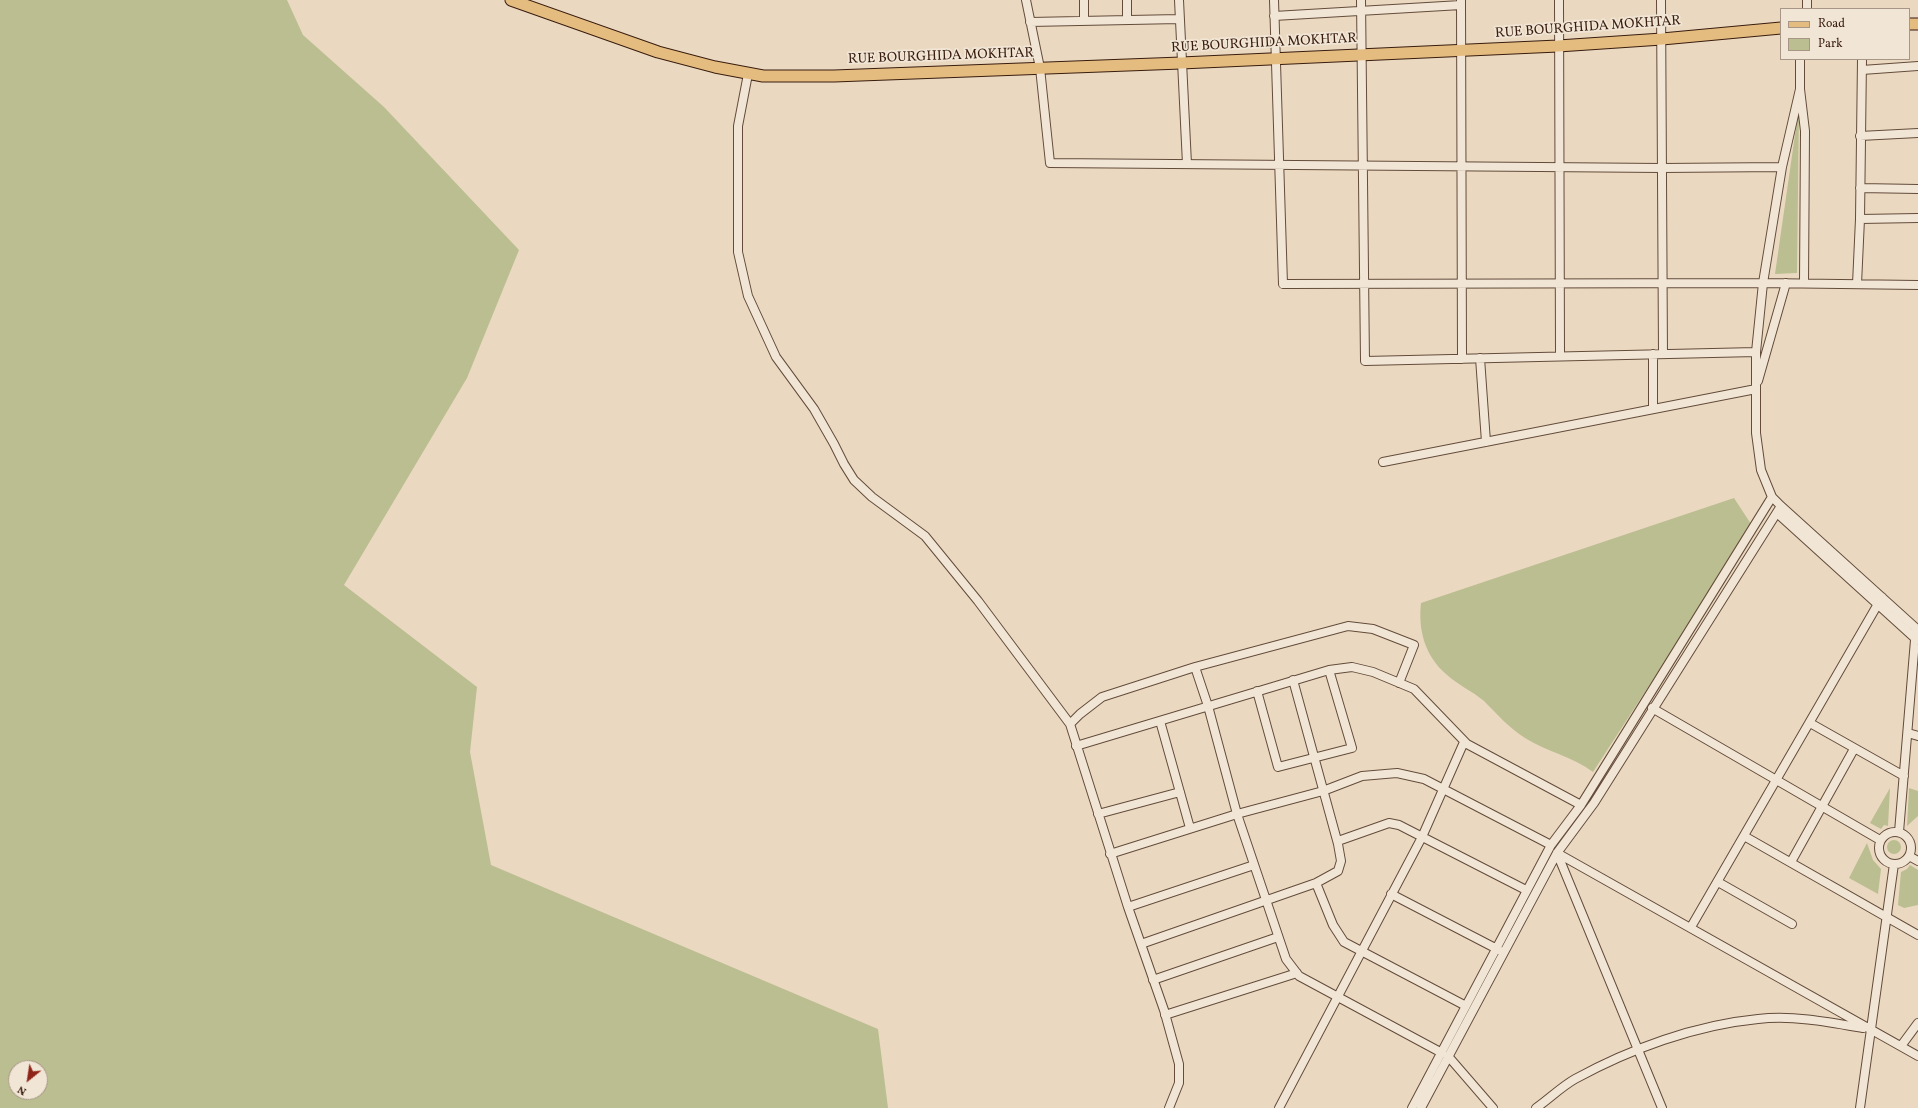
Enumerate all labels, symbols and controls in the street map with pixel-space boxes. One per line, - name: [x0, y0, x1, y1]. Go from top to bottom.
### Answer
- legend: [1780, 8, 1910, 60]
- street label: RUE BOURGHIDA MOKHTAR: [1495, 13, 1681, 43]
- text: Road: [1818, 16, 1845, 32]
- street label: RUE BOURGHIDA MOKHTAR: [1171, 31, 1357, 57]
- text: Park: [1818, 36, 1843, 52]
- street label: RUE BOURGHIDA MOKHTAR: [848, 45, 1034, 69]
- north arrow: [8, 1060, 48, 1100]
- text: N: [15, 1081, 29, 1098]

